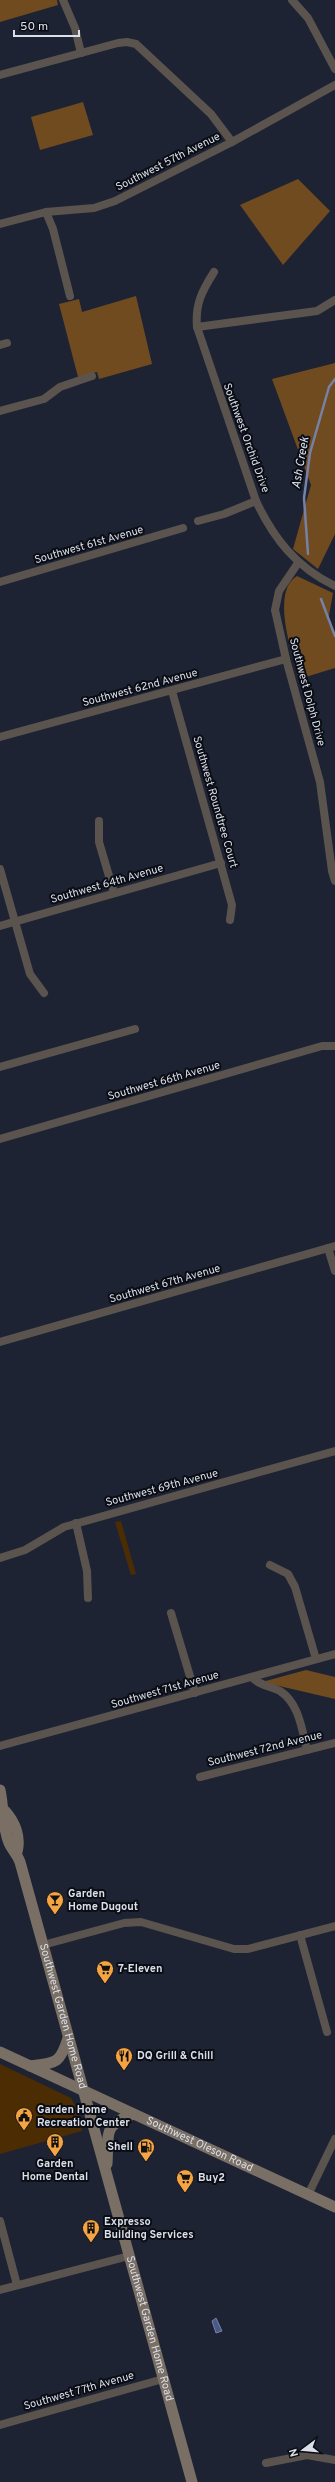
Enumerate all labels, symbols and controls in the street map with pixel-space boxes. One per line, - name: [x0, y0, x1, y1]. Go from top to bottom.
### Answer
- scale bar: [14, 12, 79, 38]
- text: 50 m: [20, 19, 48, 35]
- street label: Southwest 57th Avenue: [113, 130, 223, 194]
- street label: Southwest Orchid Drive: [220, 381, 272, 495]
- water label: Ash Creek: [289, 435, 314, 490]
- street label: Southwest 61st Avenue: [33, 523, 145, 567]
- street label: Southwest Dolph Drive: [286, 636, 328, 748]
- street label: Southwest 62nd Avenue: [81, 666, 199, 710]
- street label: Southwest Roundtree Court: [189, 734, 241, 870]
- street label: Southwest 64th Avenue: [49, 861, 165, 907]
- street label: Southwest 66th Avenue: [106, 1058, 222, 1104]
- street label: Southwest 67th Avenue: [108, 1261, 222, 1307]
- street label: Southwest 69th Avenue: [104, 1466, 220, 1510]
- street label: Southwest 71st Avenue: [109, 1668, 221, 1712]
- street label: Southwest 72nd Avenue: [206, 1728, 324, 1770]
- place label: Garden Home Dugout: [68, 1887, 138, 1914]
- bar icon: Garden Home Dugout: [45, 1890, 65, 1915]
- street label: Southwest Garden Home Road: [36, 1942, 90, 2090]
- supermarket icon: 7-Eleven: [95, 1959, 115, 1984]
- place label: 7-Eleven: [118, 1962, 162, 1976]
- restaurant icon: DQ Grill & Chill: [114, 2046, 134, 2071]
- place label: DQ Grill & Chill: [137, 2049, 213, 2063]
- place label: Garden Home Recreation Center: [37, 2103, 130, 2130]
- public building icon: Garden Home Recreation Center: [14, 2106, 34, 2131]
- street label: Southwest Oleson Road: [144, 2114, 255, 2175]
- building icon: Garden Home Dental: [45, 2132, 65, 2157]
- fuel station icon: Shell: [136, 2137, 156, 2162]
- place label: Shell: [107, 2140, 133, 2154]
- place label: Garden Home Dental: [22, 2157, 88, 2184]
- supermarket icon: Buy2: [175, 2168, 195, 2193]
- place label: Buy2: [198, 2171, 225, 2185]
- place label: Expresso Building Services: [104, 2215, 194, 2242]
- building icon: Expresso Building Services: [81, 2218, 101, 2243]
- street label: Southwest Garden Home Road: [123, 2254, 176, 2403]
- street label: Southwest 77th Avenue: [22, 2369, 136, 2413]
- north arrow: [283, 2430, 323, 2470]
- text: N: [287, 2447, 302, 2458]

